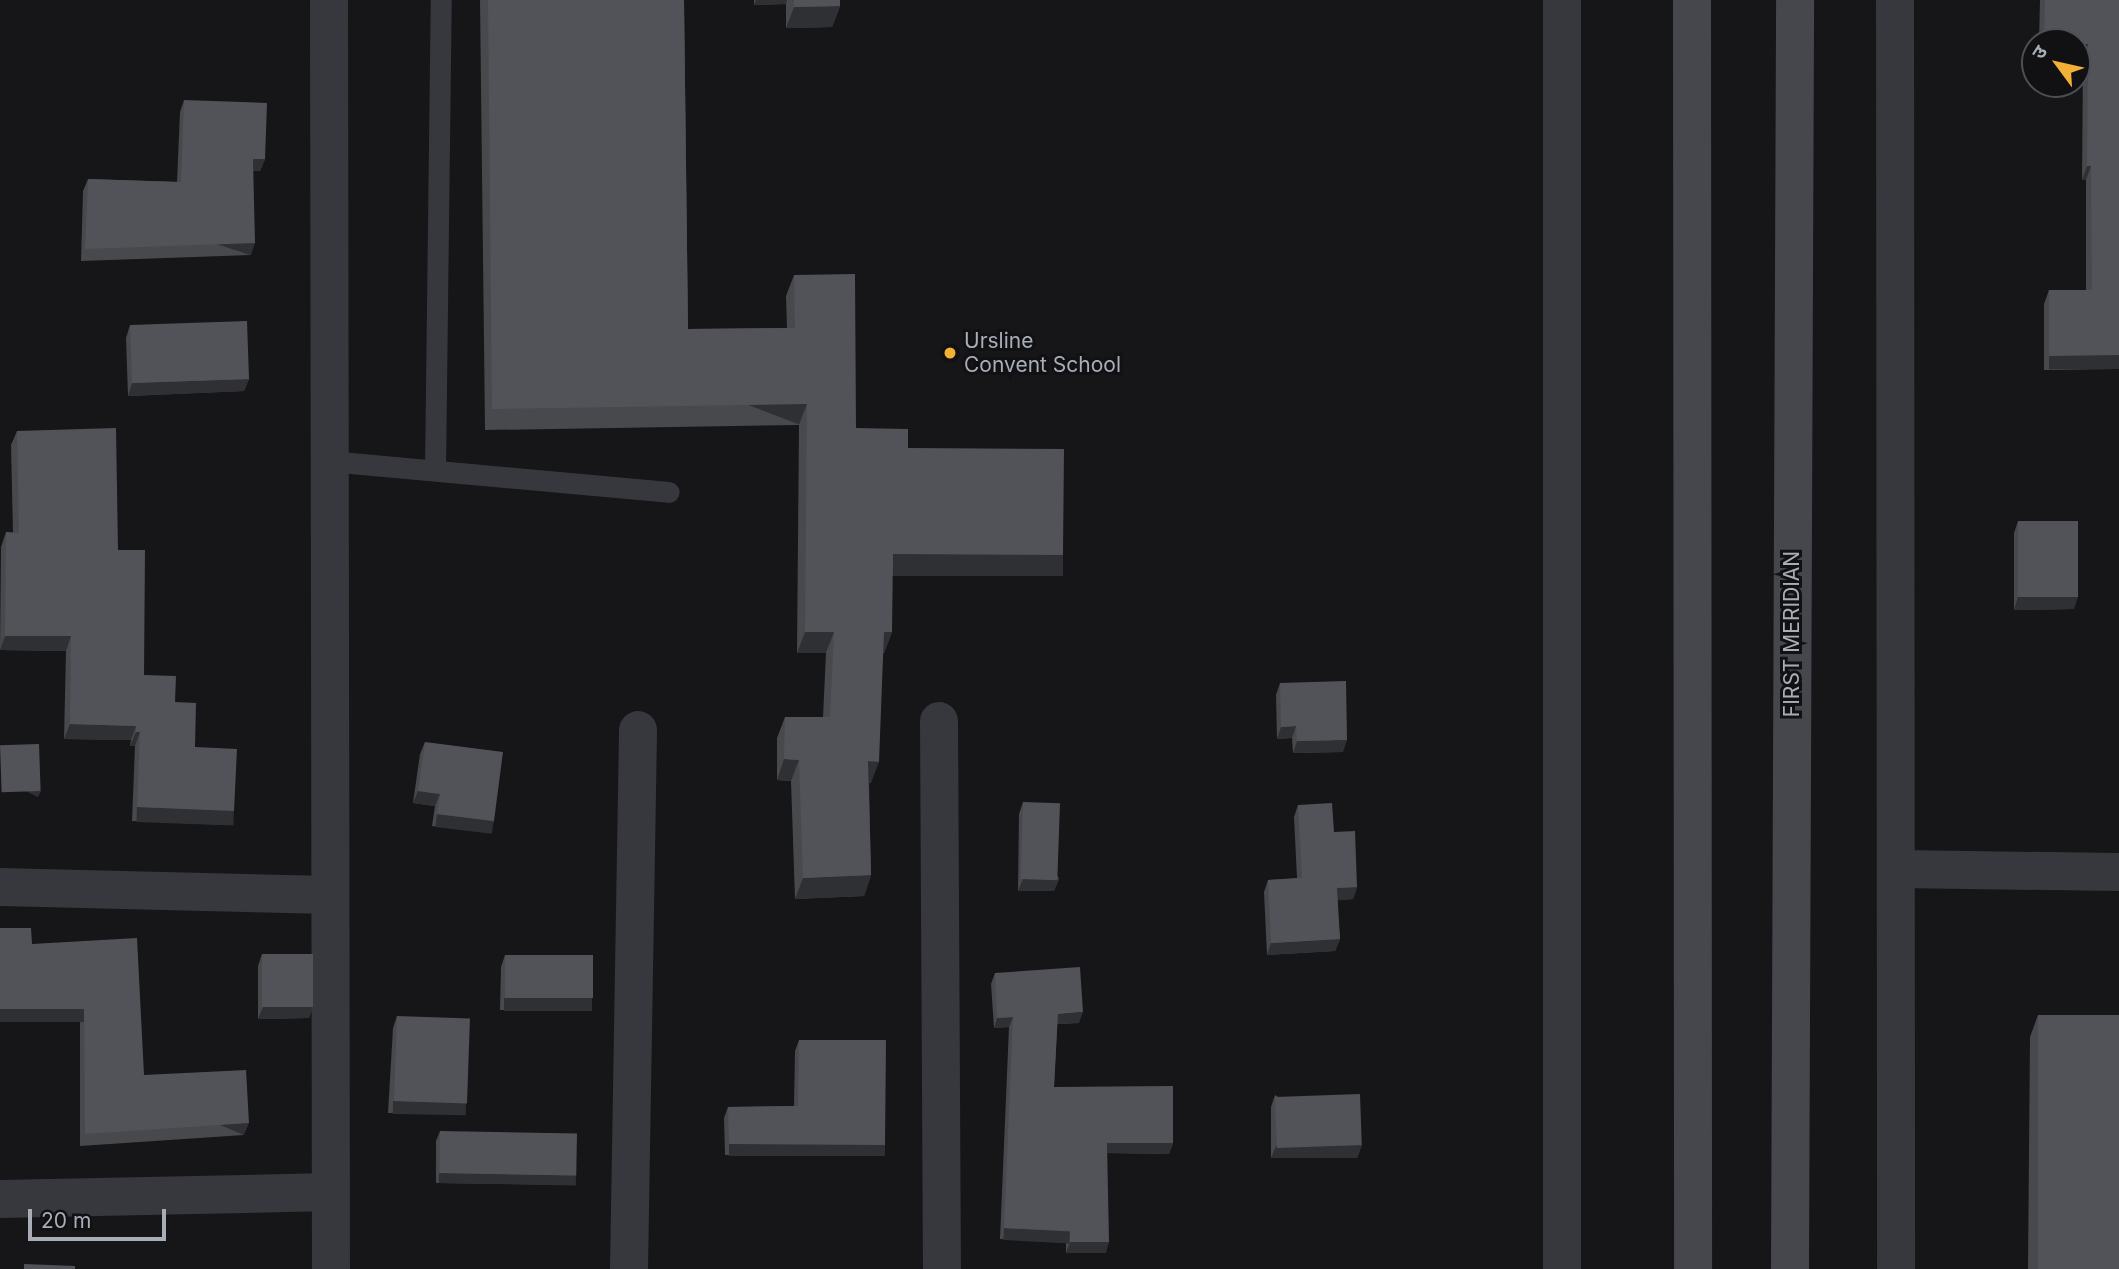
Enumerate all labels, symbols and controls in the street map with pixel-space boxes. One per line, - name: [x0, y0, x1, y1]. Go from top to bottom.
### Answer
- north arrow: [2021, 28, 2091, 98]
- text: उ: [2027, 41, 2052, 63]
- place label: Ursline Convent School: [964, 328, 1121, 378]
- marker: Ursline Convent School: [942, 345, 958, 361]
- street label: FIRST MERIDIAN: [1779, 551, 1805, 717]
- scale bar: [32, 1196, 170, 1240]
- text: 20 m: [41, 1208, 91, 1233]

